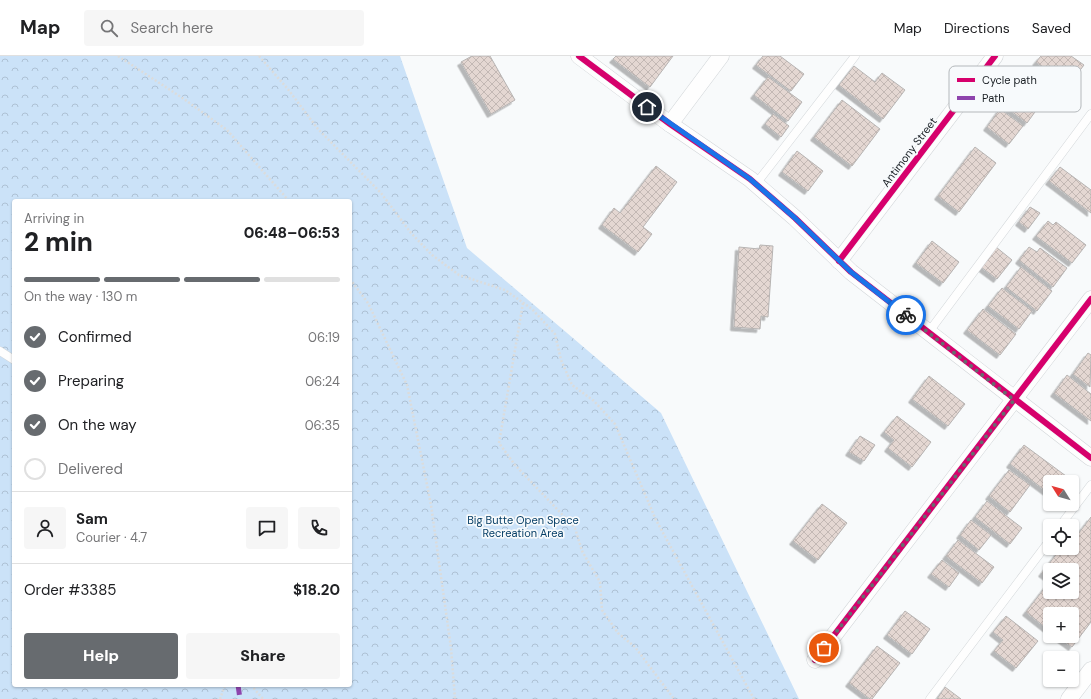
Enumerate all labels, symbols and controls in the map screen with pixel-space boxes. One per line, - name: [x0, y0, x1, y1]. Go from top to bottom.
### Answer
- search box: [84, 10, 364, 46]
- text: Map: [20, 15, 60, 40]
- icon: search: [98, 17, 120, 39]
- text: Search here: [130, 18, 213, 38]
- text: Map: [894, 19, 922, 37]
- text: Directions: [944, 19, 1010, 37]
- text: Saved: [1032, 19, 1071, 37]
- legend: [949, 66, 1081, 112]
- text: Cycle path: [982, 73, 1037, 87]
- pin: [630, 90, 664, 124]
- text: Path: [982, 91, 1005, 105]
- icon: home: [636, 96, 658, 118]
- street label: Antimony Street: [878, 115, 940, 189]
- text: Arriving in: [24, 210, 84, 227]
- text: 06:48–06:53: [244, 223, 340, 243]
- text: 2 min: [24, 225, 93, 259]
- text: On the way · 130 m: [24, 288, 137, 305]
- courier: [886, 295, 926, 335]
- icon: bike: [895, 304, 917, 326]
- icon: check: [24, 326, 46, 348]
- text: Confirmed: [58, 327, 132, 347]
- text: 06:19: [308, 329, 340, 346]
- icon: check: [24, 370, 46, 392]
- text: Preparing: [58, 371, 124, 391]
- text: 06:24: [305, 373, 340, 390]
- icon: check: [24, 414, 46, 436]
- text: On the way: [58, 415, 137, 435]
- text: 06:35: [305, 417, 340, 434]
- text: Delivered: [58, 459, 123, 479]
- north arrow: [1043, 475, 1079, 511]
- map controls: [1043, 475, 1079, 687]
- button: person: [24, 507, 66, 549]
- button: chat: [246, 507, 288, 549]
- button: phone: [298, 507, 340, 549]
- text: Sam: [76, 509, 108, 529]
- park label: Big Butte Open Space Recreation Area: [467, 513, 579, 540]
- button: locate: [1043, 519, 1079, 555]
- text: Courier · 4.7: [76, 529, 147, 546]
- button: layers: [1043, 563, 1079, 599]
- text: Order #3385: [24, 580, 116, 600]
- text: $18.20: [293, 580, 340, 600]
- button: +: [1043, 607, 1079, 643]
- pin: [807, 631, 841, 665]
- button: Help: [24, 633, 178, 679]
- button: Share: [186, 633, 340, 679]
- icon: bag: [813, 637, 835, 659]
- button: −: [1043, 651, 1079, 687]

